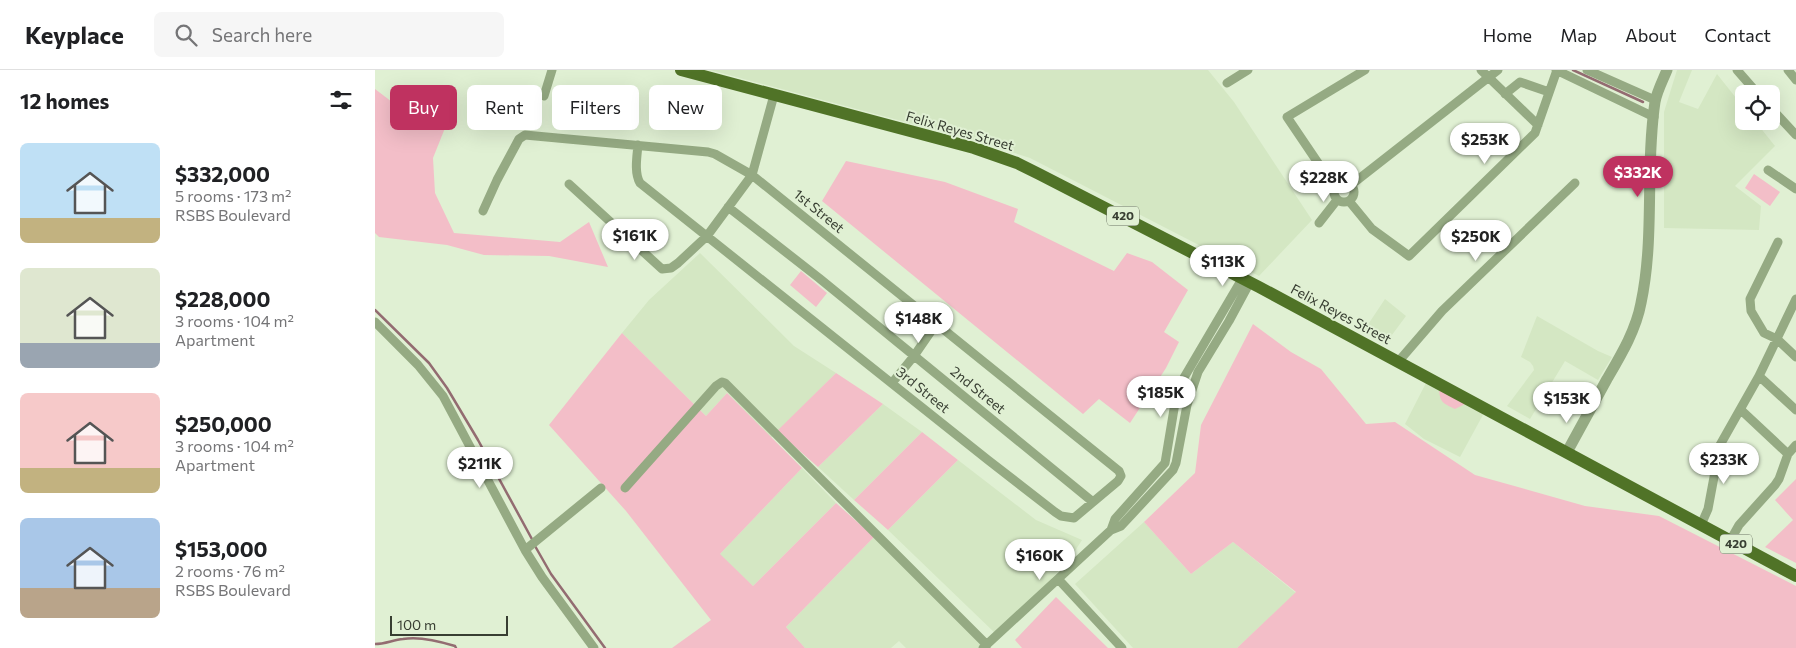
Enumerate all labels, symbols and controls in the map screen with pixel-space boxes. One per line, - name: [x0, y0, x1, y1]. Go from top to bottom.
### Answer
- search box: [154, 12, 504, 57]
- text: Keyplace: [25, 20, 124, 49]
- icon: search: [172, 21, 200, 49]
- text: Search here: [212, 23, 312, 46]
- text: Home: [1483, 24, 1532, 46]
- text: Map: [1560, 24, 1597, 46]
- text: About: [1625, 24, 1677, 46]
- text: Contact: [1705, 24, 1771, 46]
- chip: Buy: [390, 85, 457, 130]
- chip: Rent: [467, 85, 542, 130]
- chip: Filters: [552, 85, 639, 130]
- chip: New: [649, 85, 722, 130]
- map controls: [1735, 85, 1780, 130]
- button: locate: [1735, 85, 1780, 130]
- icon: filters: [327, 86, 355, 114]
- text: 12 homes: [20, 88, 109, 113]
- street label: Felix Reyes Street: [904, 107, 1016, 154]
- pin: $253K: [1450, 122, 1520, 165]
- text: $253K: [1461, 129, 1509, 148]
- pin: $332K: [1603, 156, 1673, 198]
- pin: $228K: [1289, 160, 1359, 203]
- text: $332,000: [175, 161, 270, 186]
- text: $332K: [1614, 162, 1662, 181]
- icon: home: [60, 163, 120, 223]
- text: $228K: [1300, 167, 1348, 186]
- street label: 1st Street: [791, 185, 848, 236]
- text: 5 rooms · 173 m²: [175, 186, 292, 205]
- text: RSBS Boulevard: [175, 205, 291, 224]
- road number: 420: [1107, 206, 1139, 226]
- pin: $161K: [600, 218, 670, 261]
- pin: $250K: [1441, 220, 1511, 262]
- text: $161K: [613, 225, 657, 244]
- text: $250K: [1451, 226, 1501, 245]
- pin: $113K: [1188, 244, 1258, 287]
- text: $113K: [1201, 251, 1245, 270]
- street label: Felix Reyes Street: [1288, 280, 1395, 347]
- text: $228,000: [175, 286, 270, 311]
- icon: home: [60, 288, 120, 348]
- pin: $148K: [884, 302, 954, 344]
- text: $148K: [895, 308, 943, 327]
- text: 3 rooms · 104 m²: [175, 311, 294, 330]
- text: Apartment: [175, 330, 255, 349]
- street label: 2nd Street: [947, 362, 1010, 417]
- street label: 3rd Street: [893, 363, 954, 416]
- pin: $185K: [1126, 376, 1196, 418]
- text: $185K: [1138, 382, 1184, 401]
- pin: $153K: [1532, 382, 1602, 424]
- text: $153K: [1544, 388, 1590, 407]
- text: $250,000: [175, 411, 272, 436]
- icon: home: [60, 413, 120, 473]
- text: 3 rooms · 104 m²: [175, 436, 294, 455]
- pin: $233K: [1689, 442, 1759, 485]
- pin: $211K: [445, 446, 515, 489]
- text: $233K: [1700, 449, 1748, 468]
- text: $211K: [458, 453, 502, 472]
- text: Apartment: [175, 455, 255, 474]
- road number: 420: [1720, 534, 1752, 554]
- text: $153,000: [175, 536, 268, 561]
- icon: home: [60, 538, 120, 598]
- pin: $160K: [1005, 538, 1075, 581]
- text: $160K: [1016, 545, 1064, 564]
- text: 2 rooms · 76 m²: [175, 561, 285, 580]
- text: RSBS Boulevard: [175, 580, 291, 599]
- scale bar: [390, 613, 507, 636]
- text: 100 m: [397, 616, 436, 633]

